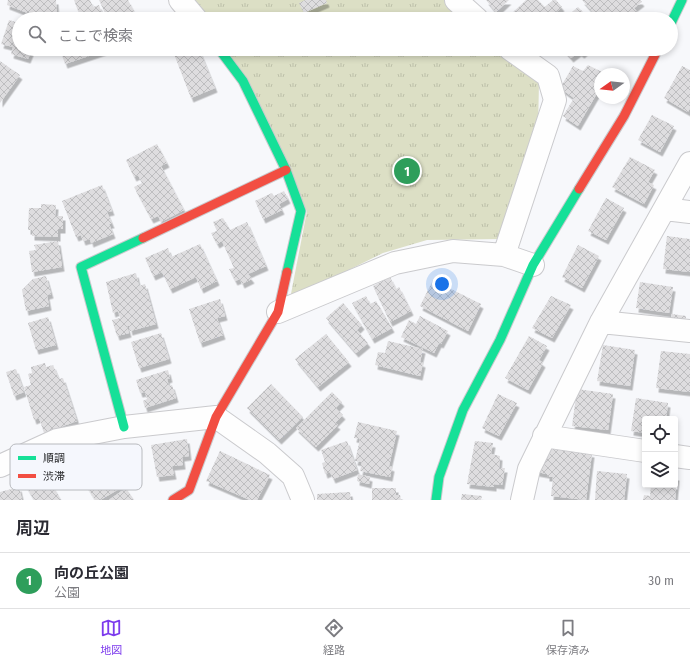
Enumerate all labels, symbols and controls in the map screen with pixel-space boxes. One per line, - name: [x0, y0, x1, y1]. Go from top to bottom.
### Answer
- search box: [12, 12, 678, 56]
- icon: search: [26, 23, 48, 45]
- text: ここで検索: [58, 27, 133, 45]
- north arrow: [594, 68, 630, 104]
- pin: 1: [394, 156, 420, 186]
- your location: [432, 274, 452, 294]
- map controls: [642, 416, 678, 488]
- button: locate: [642, 416, 678, 452]
- legend: [10, 444, 142, 490]
- text: 順調: [43, 452, 65, 465]
- button: layers: [642, 452, 678, 488]
- text: 渋滞: [43, 470, 65, 483]
- text: 周辺: [16, 518, 50, 539]
- text: 向の丘公園: [54, 564, 129, 582]
- text: 1: [26, 573, 32, 588]
- text: 30 m: [648, 573, 674, 588]
- text: 公園: [54, 585, 80, 600]
- tab: 地図: [100, 617, 122, 657]
- tab: 経路: [323, 617, 345, 657]
- tab: 保存済み: [546, 617, 590, 657]

